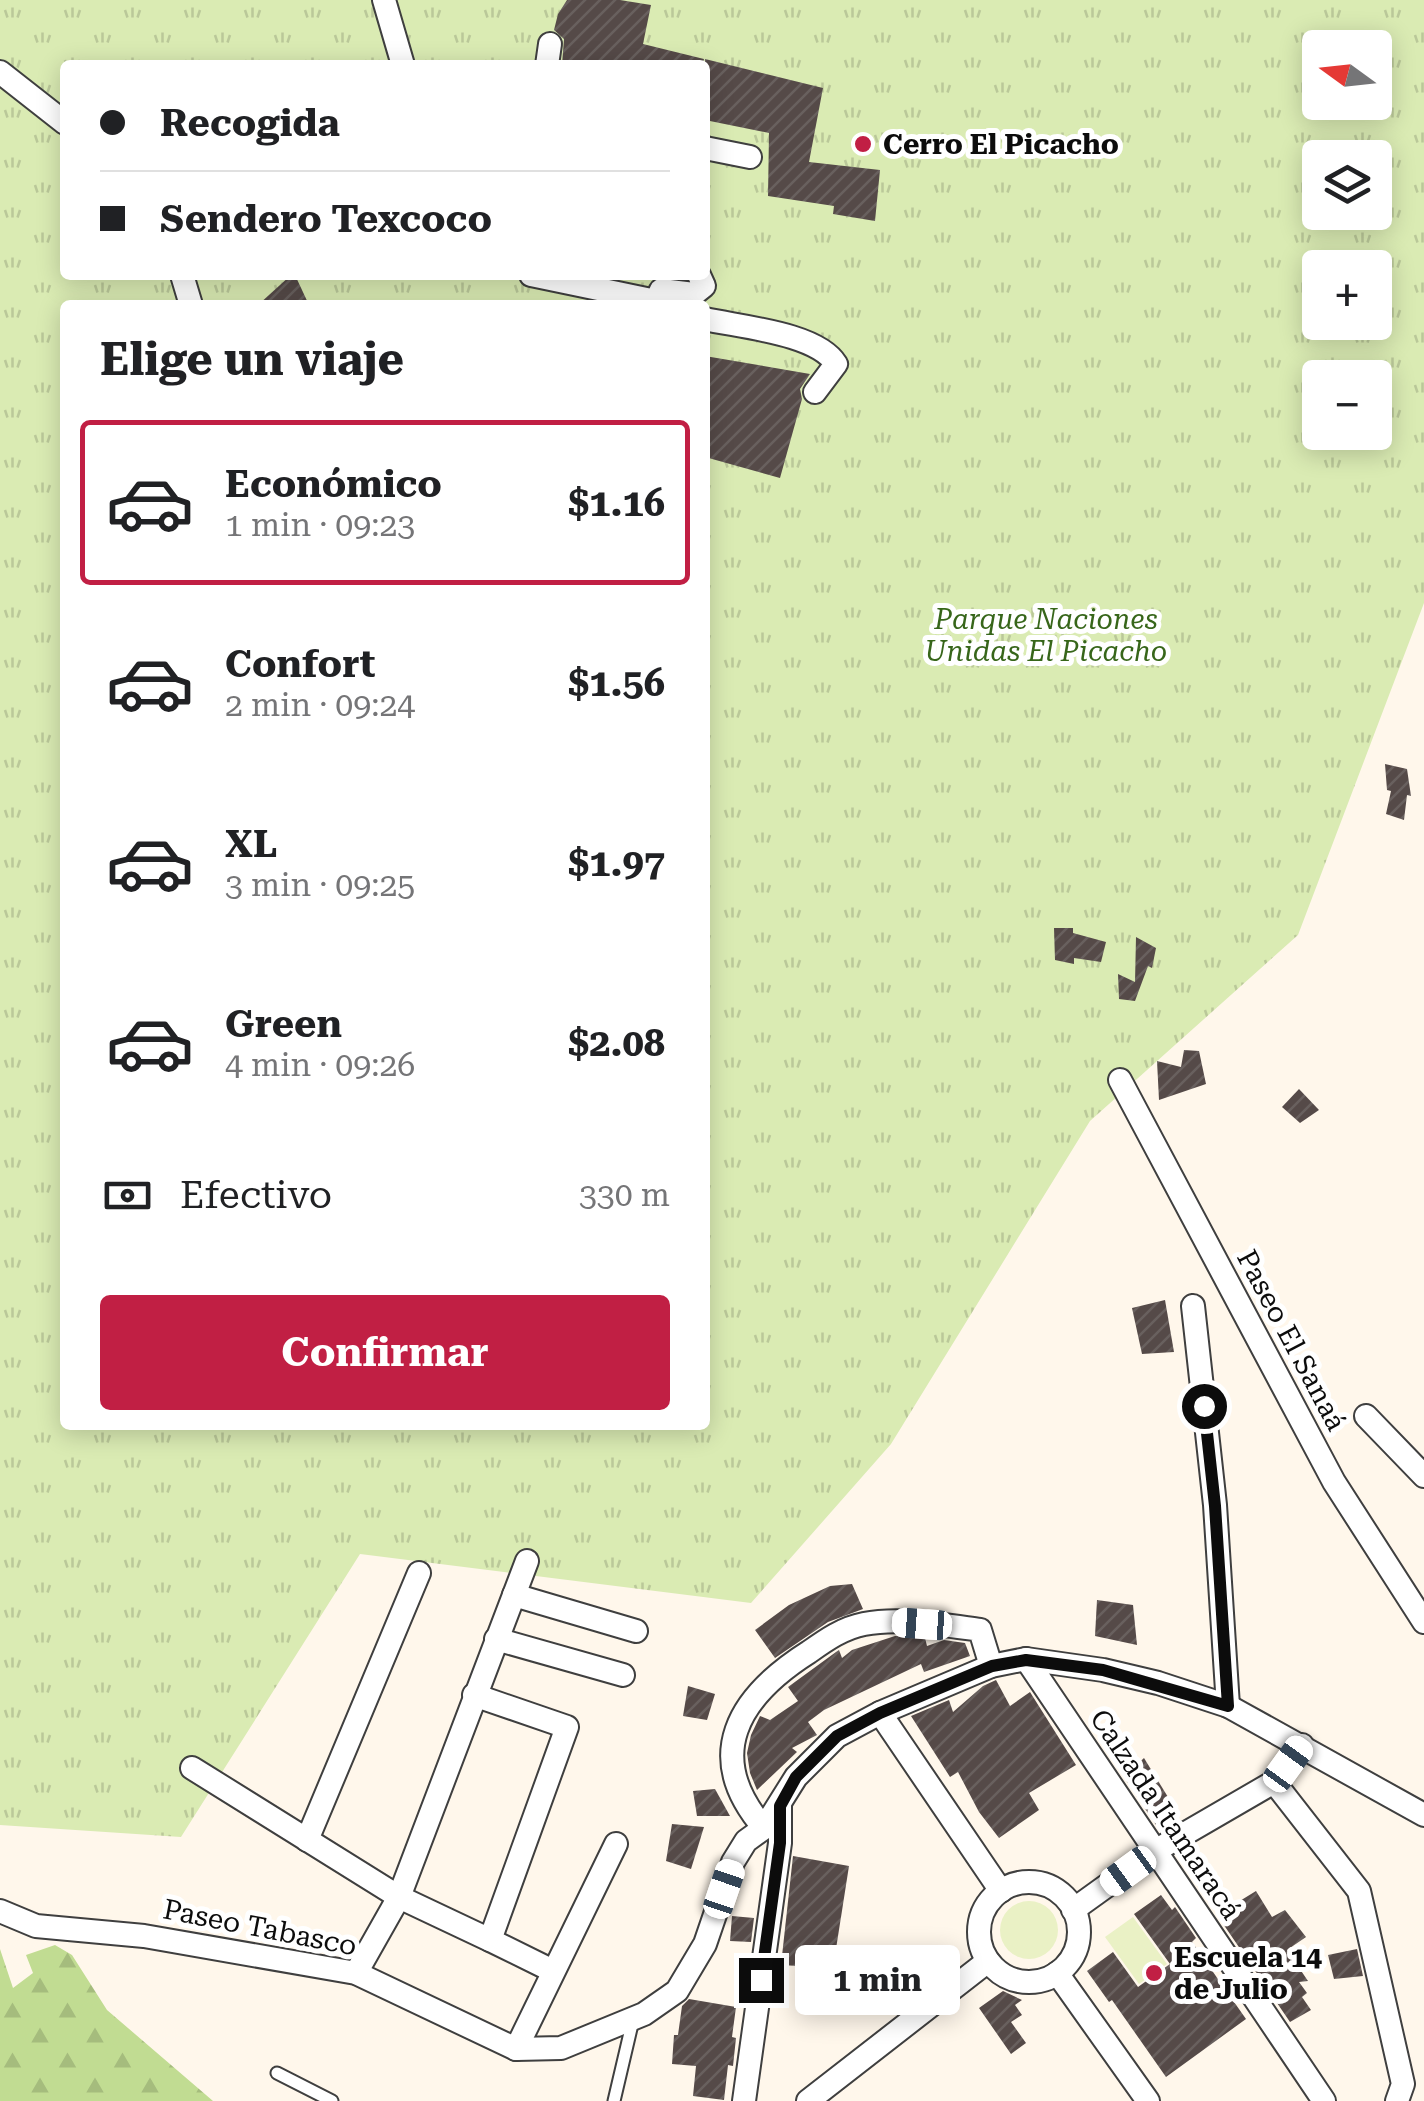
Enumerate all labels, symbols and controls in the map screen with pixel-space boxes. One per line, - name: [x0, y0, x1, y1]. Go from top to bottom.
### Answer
- north arrow: [1302, 30, 1392, 120]
- map controls: [1302, 30, 1392, 450]
- text: Recogida: [160, 101, 340, 145]
- place label: Cerro El Picacho: [883, 128, 1119, 161]
- marker: Cerro El Picacho: [852, 133, 874, 155]
- button: layers: [1302, 140, 1392, 230]
- text: Sendero Texcoco: [160, 197, 492, 241]
- button: +: [1302, 250, 1392, 340]
- text: Elige un viaje: [100, 333, 404, 386]
- button: −: [1302, 360, 1392, 450]
- icon: car: [105, 458, 195, 548]
- text: Económico: [225, 462, 442, 506]
- text: $1.16: [568, 481, 665, 525]
- text: 1 min · 09:23: [225, 506, 415, 544]
- park label: Parque Naciones Unidas El Picacho: [925, 603, 1167, 668]
- icon: car: [105, 638, 195, 728]
- text: Confort: [225, 642, 375, 686]
- text: $1.56: [568, 661, 665, 705]
- text: 2 min · 09:24: [225, 686, 415, 724]
- icon: car: [105, 818, 195, 908]
- text: XL: [225, 822, 277, 866]
- text: $1.97: [568, 841, 665, 885]
- text: 3 min · 09:25: [225, 866, 415, 904]
- icon: car: [105, 998, 195, 1088]
- text: Green: [225, 1002, 342, 1046]
- text: $2.08: [568, 1021, 665, 1065]
- text: 4 min · 09:26: [225, 1046, 415, 1084]
- icon: cash: [100, 1168, 155, 1223]
- text: Efectivo: [180, 1173, 332, 1217]
- text: 330 m: [579, 1176, 670, 1214]
- street label: Paseo El Sanaá: [1230, 1244, 1353, 1436]
- button: Confirmar: [100, 1295, 670, 1410]
- route start: [1182, 1384, 1227, 1429]
- car: [891, 1607, 953, 1641]
- street label: Calzada Itamaracá: [1083, 1703, 1248, 1925]
- car: [1258, 1731, 1318, 1797]
- car: [1095, 1841, 1161, 1901]
- car: [700, 1856, 748, 1922]
- street label: Paseo Tabasco: [160, 1893, 359, 1962]
- place label: Escuela 14 de Julio: [1174, 1941, 1322, 2006]
- callout: 1 min: [796, 1945, 961, 2015]
- route end: [739, 1958, 784, 2003]
- text: 1 min: [833, 1961, 922, 1999]
- marker: Escuela 14 de Julio: [1143, 1962, 1165, 1984]

